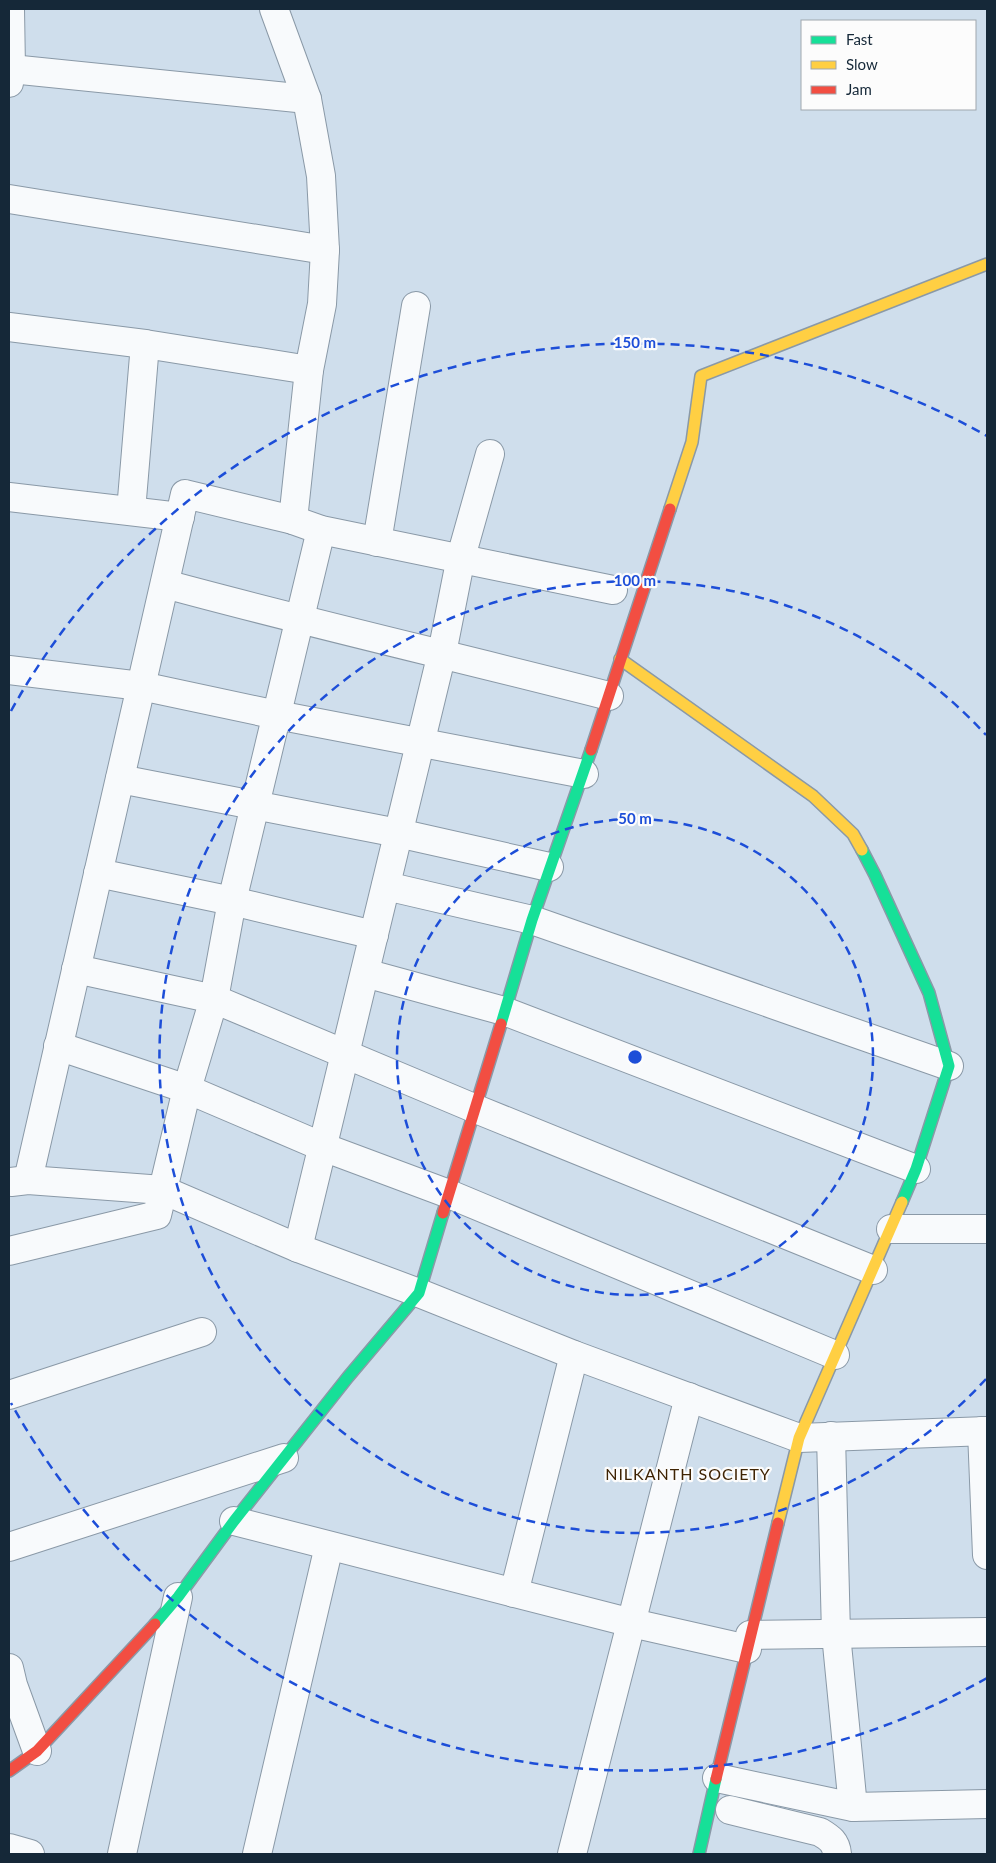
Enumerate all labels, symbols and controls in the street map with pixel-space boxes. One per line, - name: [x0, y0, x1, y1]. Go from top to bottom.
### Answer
- legend: [801, 20, 976, 110]
- text: Fast: [846, 30, 873, 48]
- text: Slow: [846, 55, 878, 73]
- text: Jam: [846, 80, 872, 98]
- text: 150 m: [614, 333, 656, 351]
- text: 100 m: [614, 571, 656, 589]
- text: 50 m: [618, 809, 652, 827]
- centre of rings: [626, 1048, 644, 1066]
- district label: NILKANTH SOCIETY: [605, 1464, 771, 1483]

